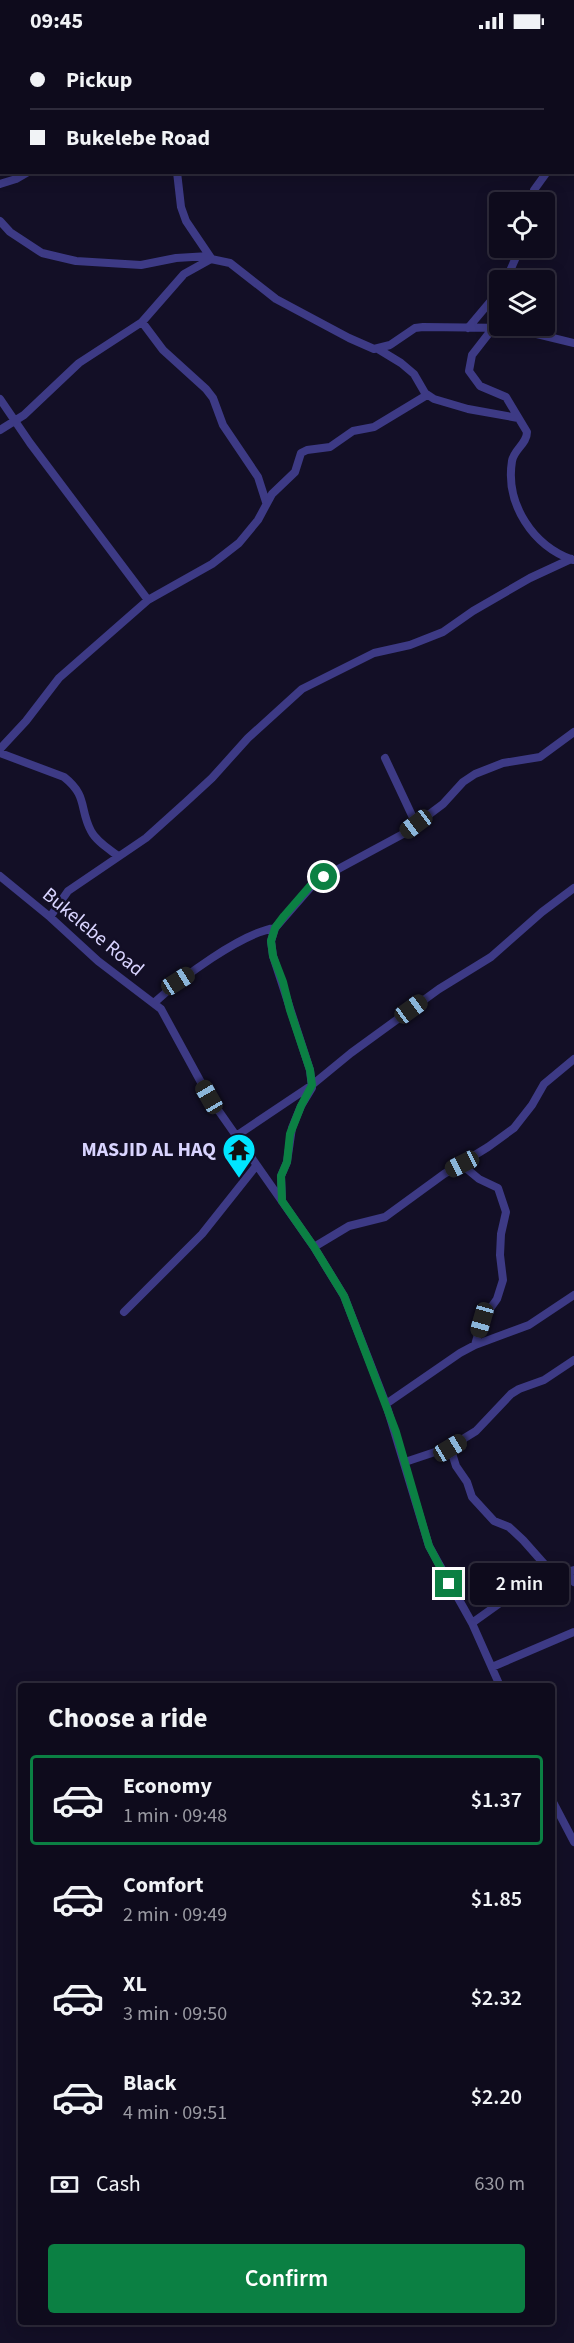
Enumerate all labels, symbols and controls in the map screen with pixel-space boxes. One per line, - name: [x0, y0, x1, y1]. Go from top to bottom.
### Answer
- text: 09:45: [30, 5, 83, 37]
- text: Pickup: [66, 64, 132, 96]
- text: Bukelebe Road: [66, 122, 210, 154]
- map controls: [489, 192, 555, 336]
- button: locate: [489, 192, 555, 258]
- button: layers: [489, 270, 555, 336]
- car: [396, 806, 436, 842]
- route start: [310, 863, 337, 890]
- street label: Bukelebe Road: [36, 881, 150, 983]
- car: [158, 964, 198, 998]
- car: [391, 991, 431, 1027]
- car: [192, 1077, 226, 1117]
- temple icon: MASJID AL HAQ: [221, 1132, 257, 1179]
- place label: MASJID AL HAQ: [81, 1136, 216, 1164]
- car: [442, 1148, 482, 1180]
- car: [468, 1300, 496, 1340]
- car: [430, 1431, 470, 1465]
- callout: 2 min: [470, 1563, 569, 1605]
- route end: [435, 1570, 462, 1597]
- text: 2 min: [496, 1570, 543, 1598]
- text: Choose a ride: [48, 1699, 208, 1738]
- text: Economy: [123, 1770, 212, 1802]
- icon: car: [51, 1773, 105, 1827]
- text: $1.37: [471, 1784, 522, 1816]
- text: 1 min · 09:48: [123, 1802, 227, 1830]
- text: Comfort: [123, 1869, 204, 1901]
- icon: car: [51, 1872, 105, 1926]
- text: $1.85: [471, 1883, 522, 1915]
- text: 2 min · 09:49: [123, 1901, 227, 1929]
- text: XL: [123, 1968, 147, 2000]
- icon: car: [51, 1971, 105, 2025]
- text: $2.32: [471, 1982, 522, 2014]
- text: 3 min · 09:50: [123, 2000, 227, 2028]
- text: Black: [123, 2067, 177, 2099]
- icon: car: [51, 2070, 105, 2124]
- text: $2.20: [471, 2081, 522, 2113]
- text: 4 min · 09:51: [123, 2099, 227, 2127]
- icon: cash: [48, 2168, 81, 2201]
- text: Cash: [96, 2168, 141, 2200]
- text: 630 m: [475, 2170, 525, 2198]
- button: Confirm: [48, 2244, 525, 2313]

